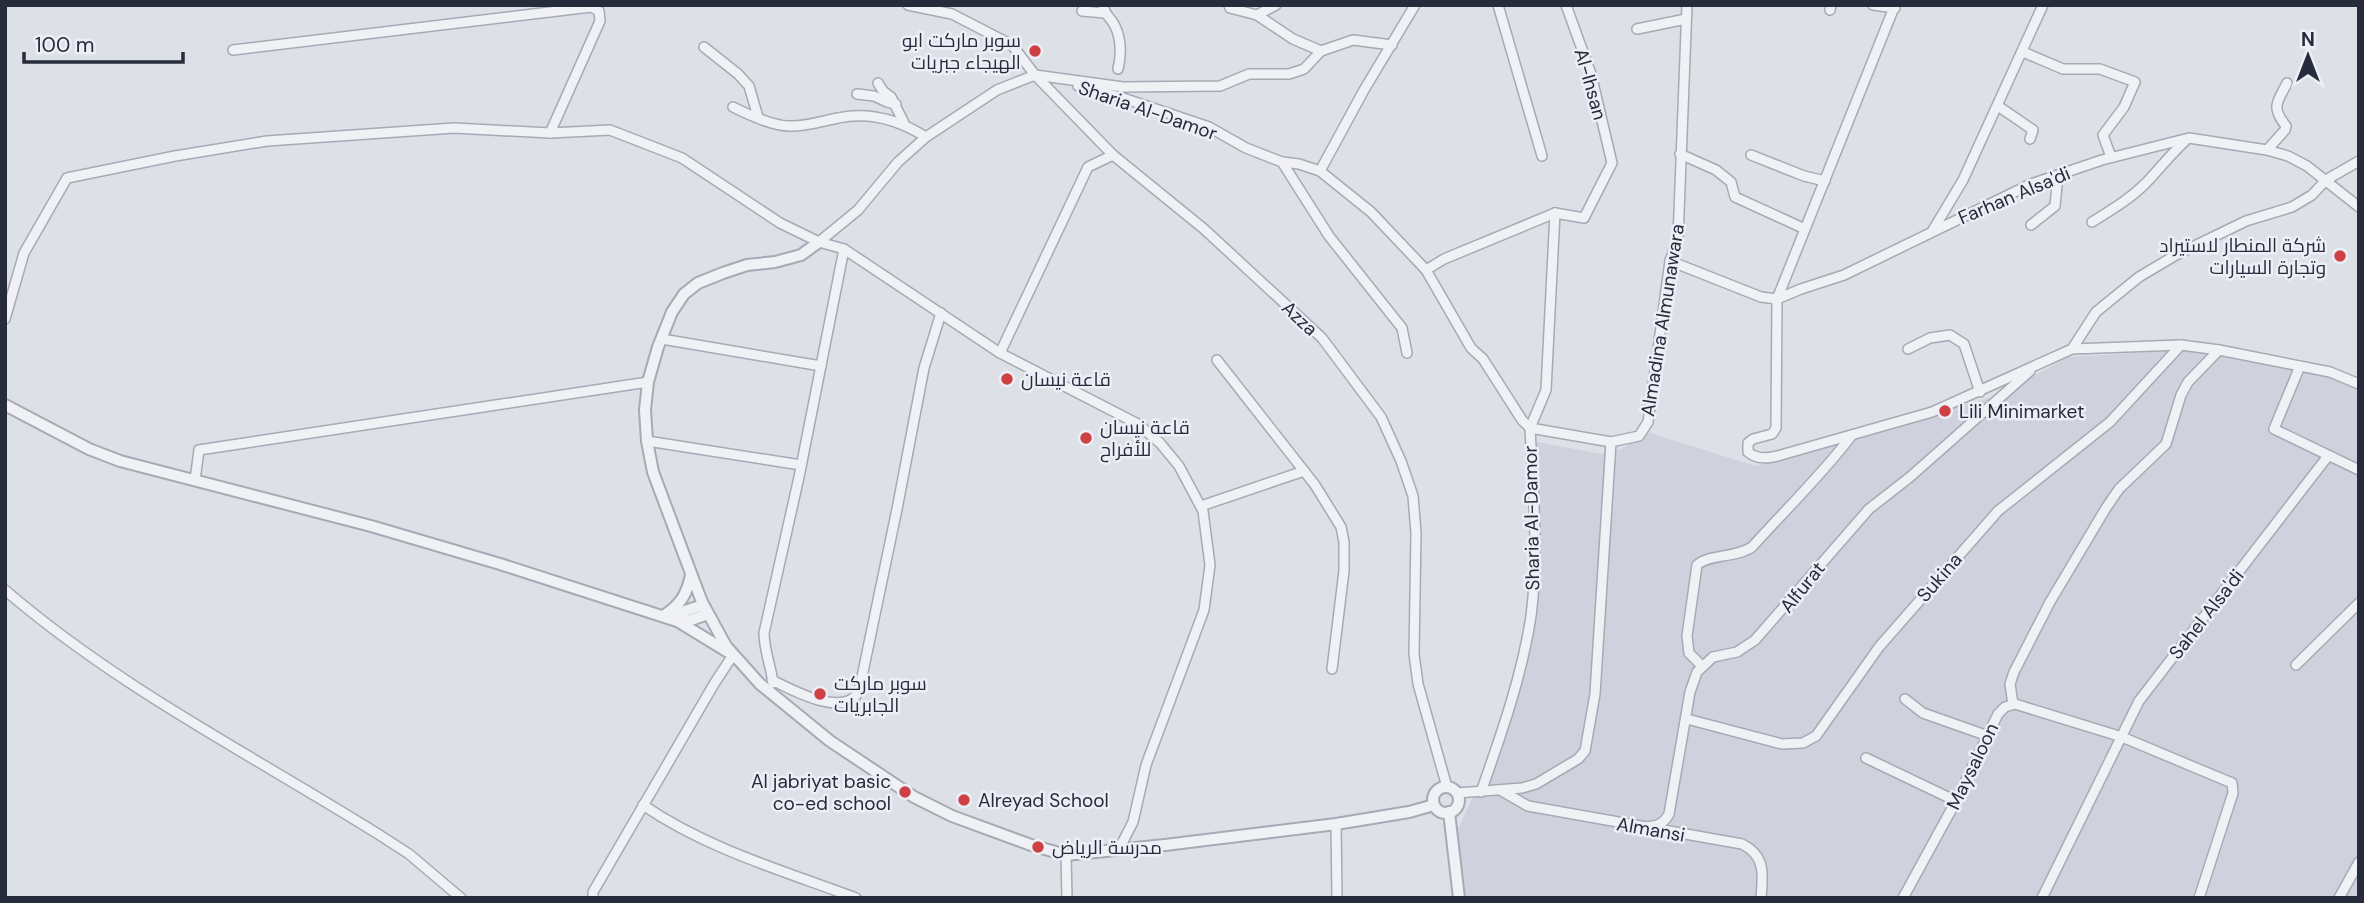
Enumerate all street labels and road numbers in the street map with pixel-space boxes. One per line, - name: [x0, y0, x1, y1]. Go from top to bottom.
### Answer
- street label: Al-Ihsan: [1568, 45, 1613, 123]
- street label: Sharia Al-Damor: [1075, 75, 1220, 146]
- street label: Farhan Alsa'di: [1954, 161, 2074, 230]
- street label: Almadina Almunawara: [1635, 222, 1690, 418]
- street label: Azza: [1276, 295, 1323, 341]
- street label: Sharia Al-Damor: [1518, 445, 1545, 591]
- street label: Sukina: [1911, 548, 1968, 607]
- street label: Alfurat: [1774, 557, 1831, 618]
- street label: Sahel Alsa'di: [2163, 564, 2249, 664]
- street label: Maysaloon: [1941, 719, 2004, 814]
- street label: Almansi: [1615, 811, 1687, 848]

